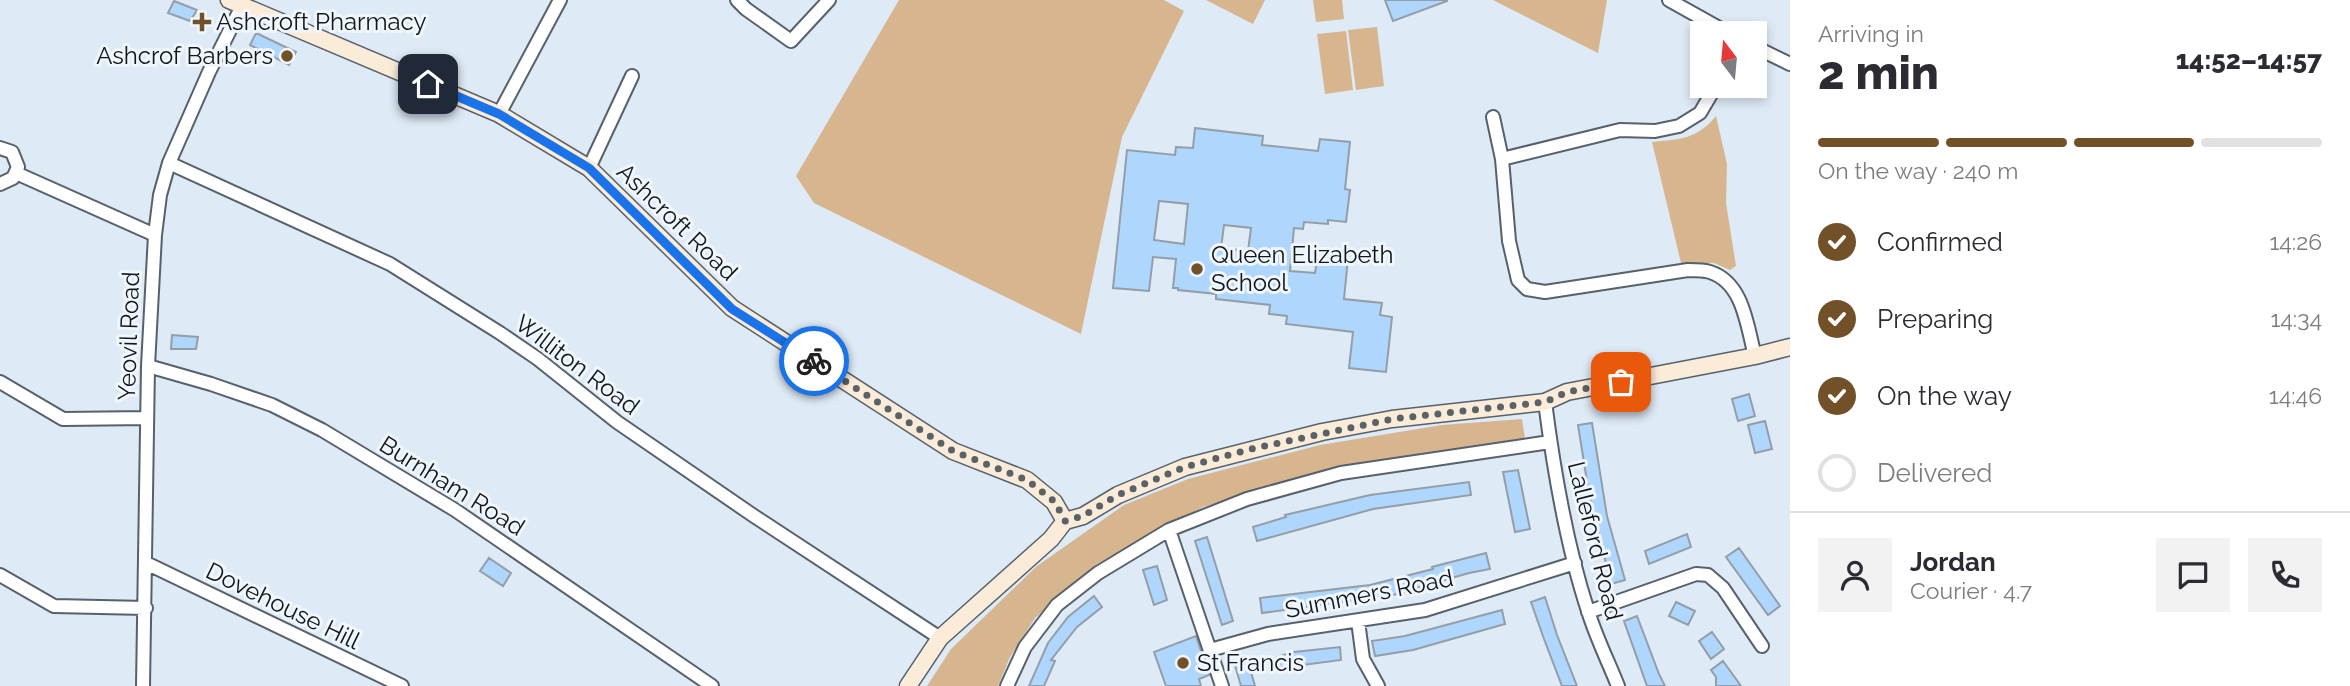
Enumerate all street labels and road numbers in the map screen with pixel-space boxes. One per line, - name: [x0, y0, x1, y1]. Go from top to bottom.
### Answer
- street label: Ashcroft Road: [611, 157, 744, 286]
- street label: Yeovil Road: [112, 271, 145, 401]
- street label: Williton Road: [509, 308, 645, 421]
- street label: Burnham Road: [374, 429, 530, 542]
- street label: Lalleford Road: [1562, 458, 1629, 623]
- street label: Dovehouse Hill: [201, 556, 365, 656]
- street label: Summers Road: [1282, 563, 1455, 624]

